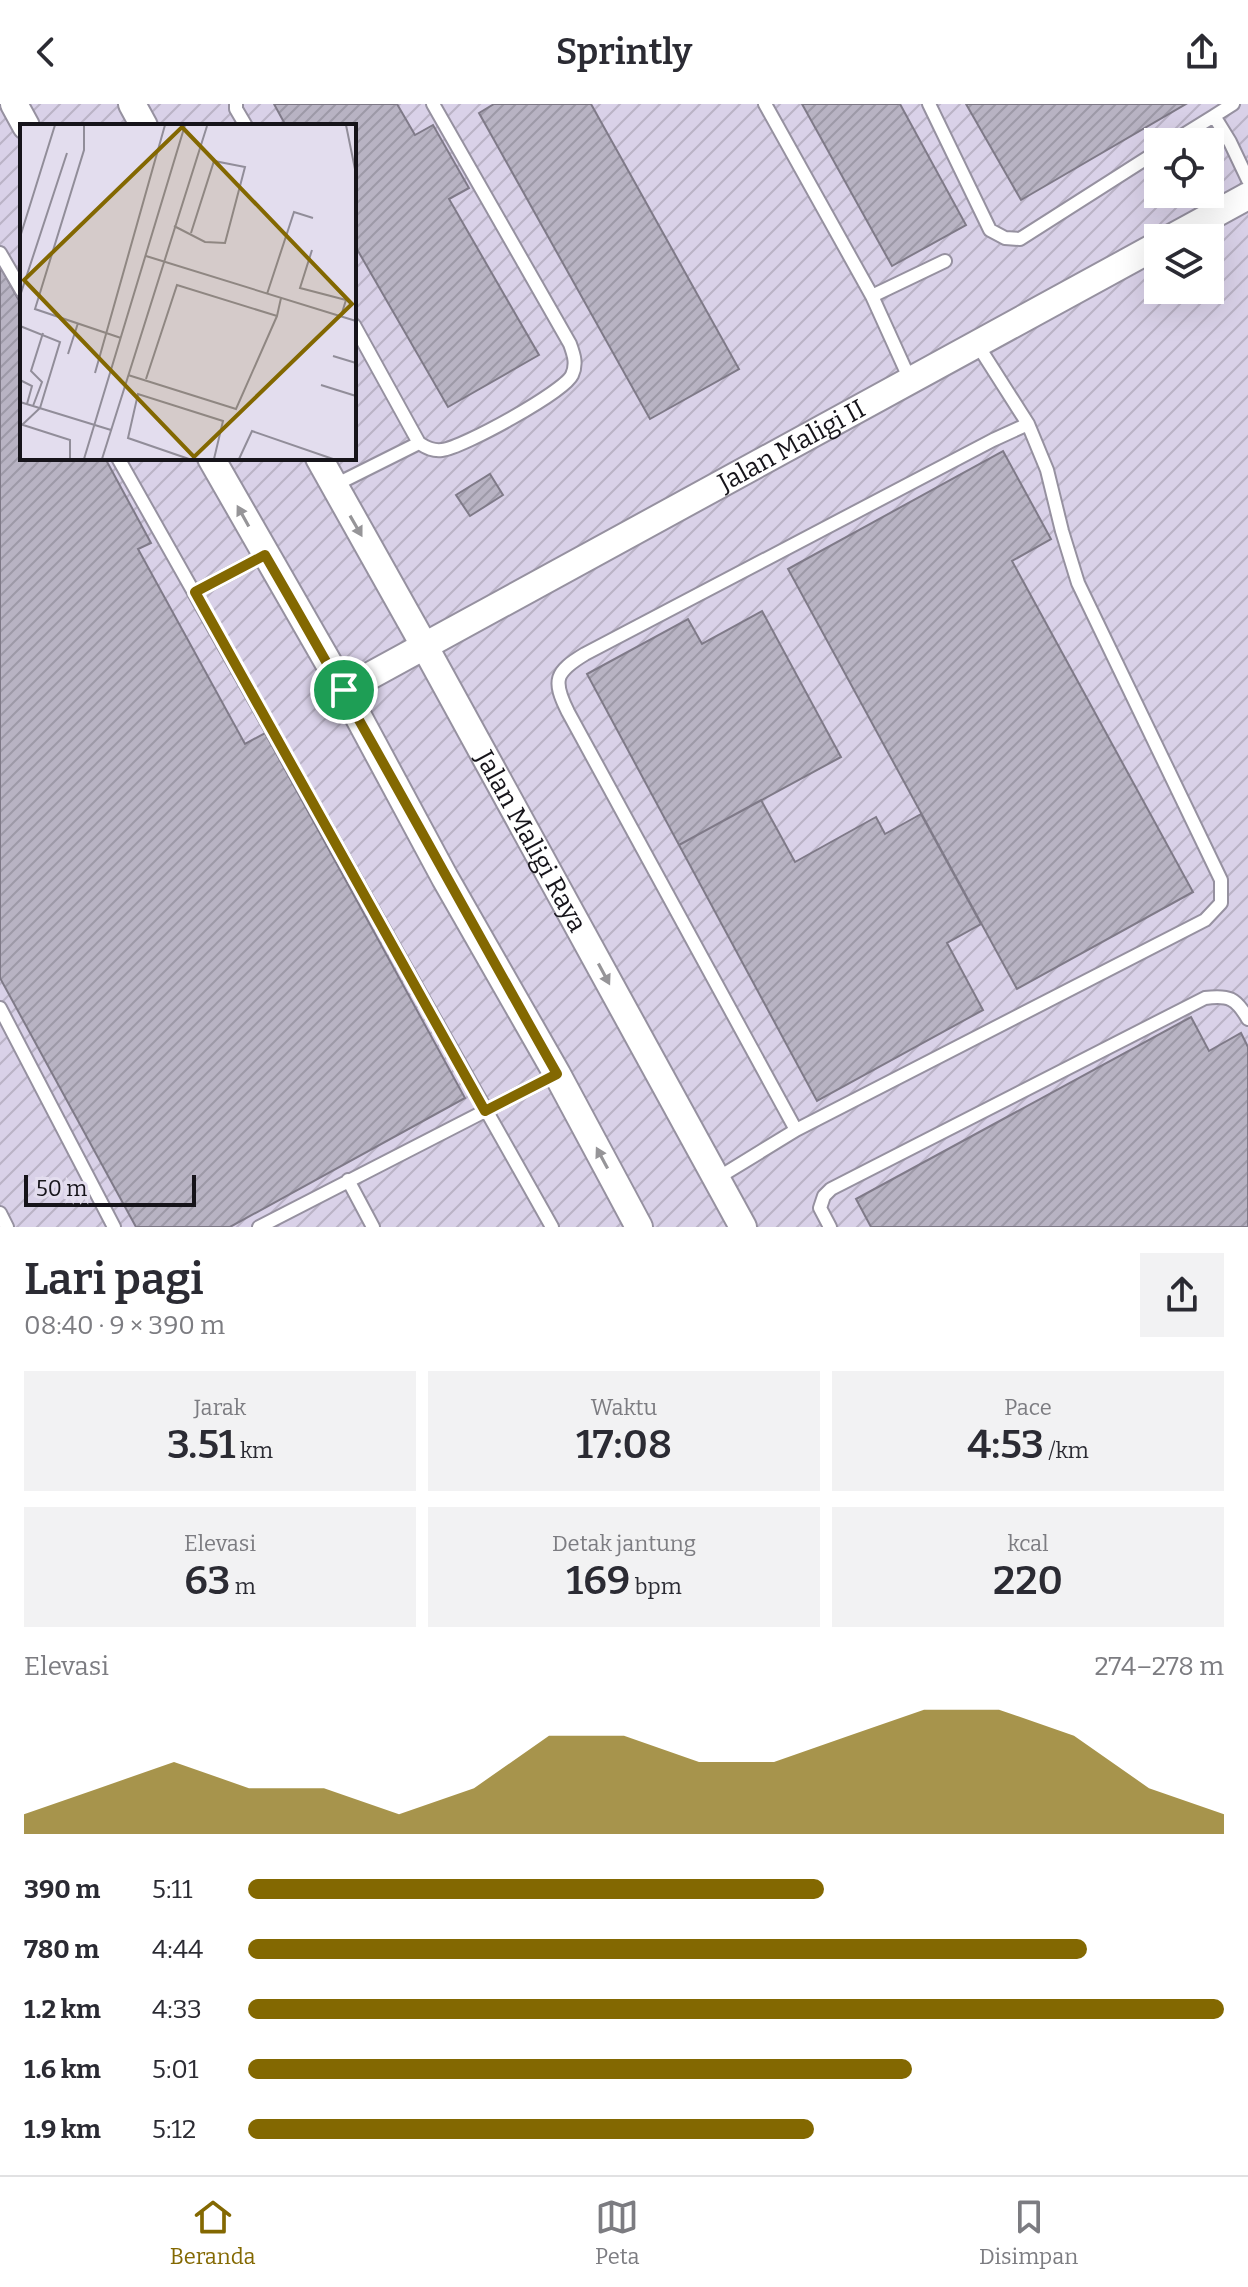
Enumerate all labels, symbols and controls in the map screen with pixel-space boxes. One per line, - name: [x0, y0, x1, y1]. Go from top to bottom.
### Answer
- icon: back: [24, 30, 68, 74]
- text: Sprintly: [556, 30, 692, 74]
- icon: share: [1180, 30, 1224, 74]
- inset map: [20, 124, 356, 460]
- map controls: [1144, 128, 1224, 304]
- button: locate: [1144, 128, 1224, 208]
- button: layers: [1144, 224, 1224, 304]
- street label: Jalan Maligi II: [712, 393, 870, 499]
- one-way arrow: [237, 505, 251, 527]
- one-way arrow: [349, 515, 363, 537]
- pin: [310, 656, 378, 724]
- icon: arrive: [322, 668, 366, 712]
- street label: Jalan Maligi Raya: [469, 744, 594, 937]
- one-way arrow: [597, 963, 611, 985]
- one-way arrow: [596, 1147, 609, 1170]
- scale bar: [24, 1171, 196, 1207]
- text: 50 m: [36, 1175, 87, 1202]
- text: Lari pagi: [24, 1253, 204, 1306]
- button: share: [1140, 1253, 1224, 1337]
- text: 08:40 · 9 × 390 m: [24, 1310, 225, 1341]
- text: Jarak: [194, 1394, 246, 1421]
- text: Waktu: [591, 1394, 657, 1421]
- text: Pace: [1004, 1394, 1052, 1421]
- text: 3.51: [167, 1421, 236, 1469]
- text: 17:08: [576, 1421, 672, 1469]
- text: 4:53: [967, 1421, 1044, 1469]
- text: km: [236, 1437, 273, 1464]
- text: /km: [1044, 1437, 1089, 1464]
- text: Elevasi: [184, 1530, 256, 1557]
- text: Detak jantung: [552, 1530, 696, 1557]
- text: kcal: [1008, 1530, 1048, 1557]
- text: 63: [184, 1557, 230, 1605]
- text: 169: [566, 1557, 630, 1605]
- text: 220: [993, 1557, 1063, 1605]
- text: m: [230, 1573, 256, 1600]
- text: bpm: [630, 1573, 682, 1600]
- text: Elevasi: [24, 1651, 109, 1682]
- text: 274–278 m: [1094, 1651, 1224, 1682]
- text: 390 m: [24, 1874, 100, 1905]
- text: 5:11: [152, 1874, 192, 1905]
- text: 780 m: [24, 1934, 99, 1965]
- text: 4:44: [152, 1934, 203, 1965]
- text: 1.2 km: [24, 1994, 101, 2025]
- text: 4:33: [152, 1994, 202, 2025]
- text: 1.6 km: [24, 2054, 101, 2085]
- text: 5:01: [152, 2054, 199, 2085]
- text: 1.9 km: [24, 2114, 101, 2145]
- text: 5:12: [152, 2114, 196, 2145]
- tab: Beranda: [170, 2195, 255, 2270]
- tab: Peta: [595, 2195, 640, 2270]
- tab: Disimpan: [979, 2195, 1078, 2270]

